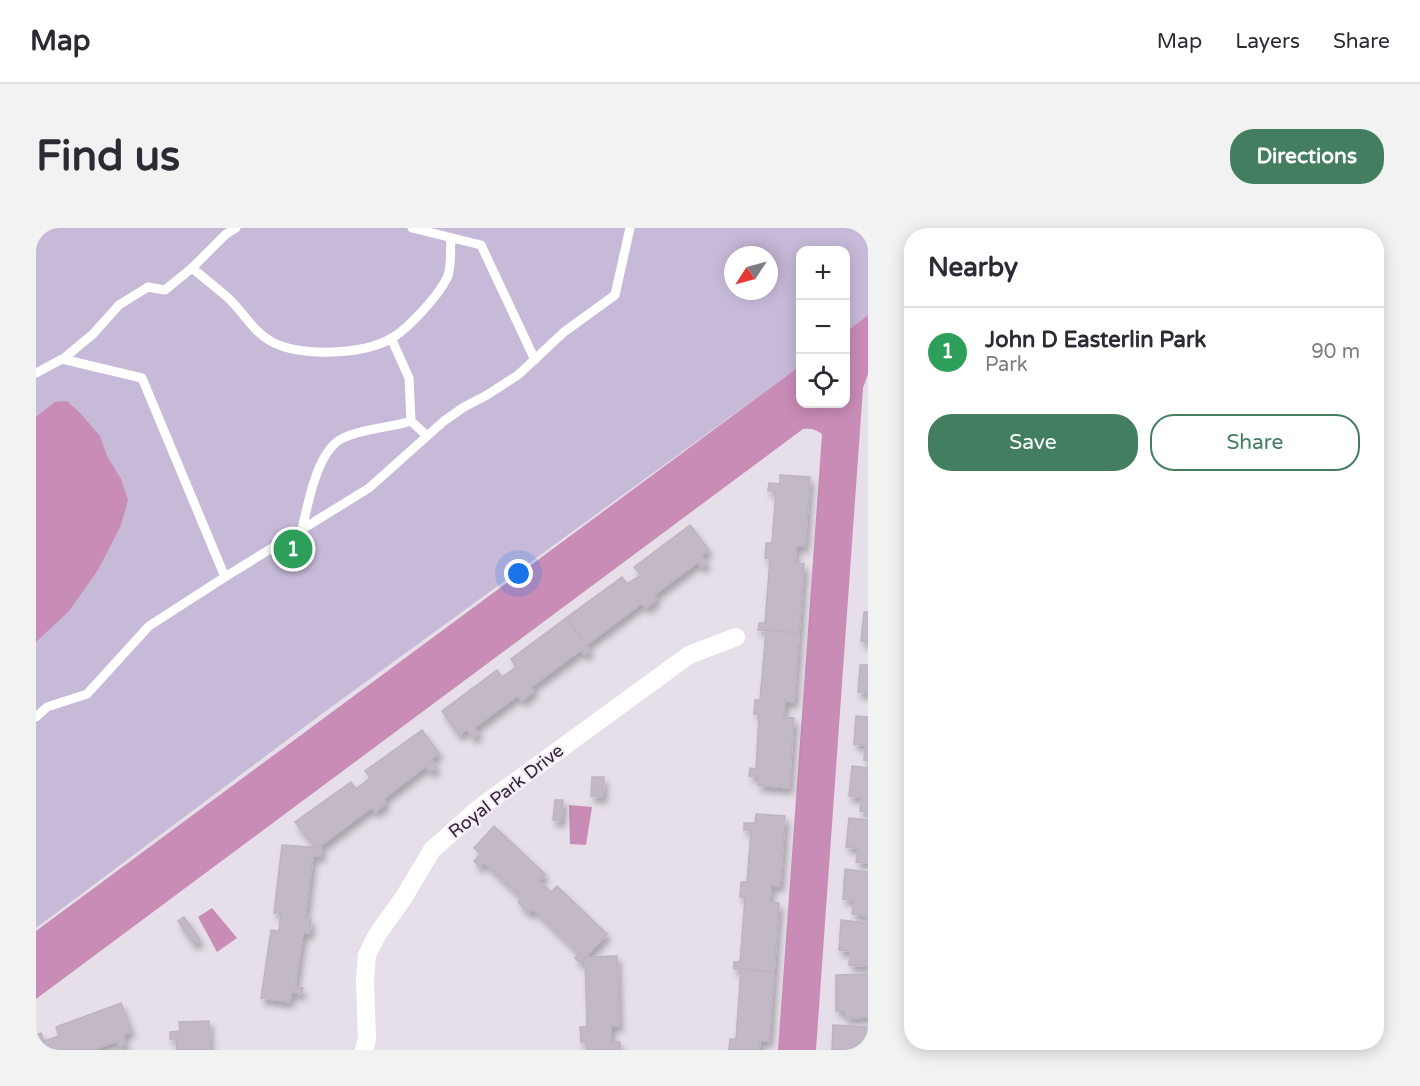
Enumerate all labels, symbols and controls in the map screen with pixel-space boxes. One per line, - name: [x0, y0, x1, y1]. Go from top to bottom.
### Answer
- text: Map: [30, 24, 90, 58]
- text: Map: [1157, 29, 1202, 54]
- text: Layers: [1235, 29, 1300, 54]
- text: Share: [1333, 29, 1390, 54]
- button: Directions: [1230, 129, 1384, 184]
- text: Find us: [36, 131, 180, 182]
- north arrow: [724, 246, 778, 300]
- map controls: [796, 246, 850, 408]
- button: +: [796, 246, 850, 300]
- text: Nearby: [928, 252, 1018, 283]
- button: −: [796, 300, 850, 354]
- text: John D Easterlin Park: [985, 327, 1206, 353]
- text: 1: [941, 340, 954, 364]
- text: 90 m: [1311, 340, 1360, 364]
- text: Park: [985, 353, 1028, 377]
- button: locate: [796, 354, 850, 408]
- button: Save: [928, 414, 1138, 471]
- button: Share: [1150, 414, 1360, 471]
- pin: 1: [274, 526, 312, 572]
- your location: [504, 559, 533, 588]
- street label: Royal Park Drive: [444, 739, 568, 843]

